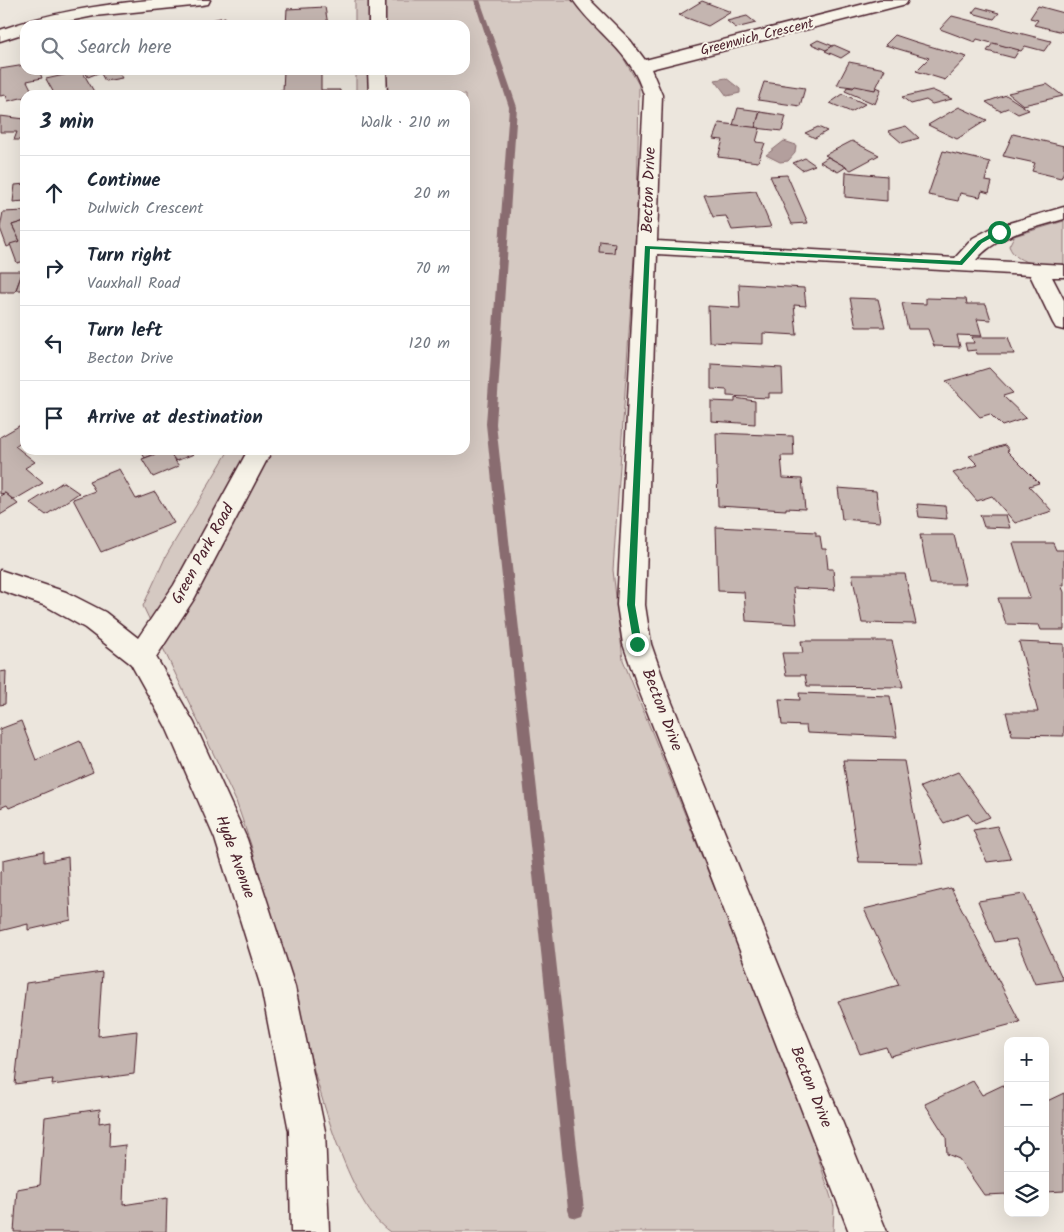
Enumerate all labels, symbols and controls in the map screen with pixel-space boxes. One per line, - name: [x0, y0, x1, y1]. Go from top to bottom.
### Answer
- street label: Greenwich Crescent: [698, 12, 817, 62]
- search box: [20, 20, 470, 75]
- text: Search here: [78, 33, 172, 63]
- icon: search: [38, 34, 66, 62]
- text: 3 min: [40, 106, 94, 139]
- text: Walk · 210 m: [360, 110, 450, 135]
- street label: Becton Drive: [635, 146, 663, 234]
- text: Continue: [87, 166, 160, 196]
- icon: ahead: [40, 179, 68, 207]
- text: 20 m: [414, 181, 450, 206]
- text: Dulwich Crescent: [87, 196, 204, 221]
- route start: [988, 221, 1011, 244]
- text: Turn right: [87, 241, 172, 271]
- icon: right: [40, 254, 68, 282]
- text: 70 m: [415, 256, 450, 281]
- text: Vauxhall Road: [87, 271, 180, 296]
- text: Turn left: [87, 316, 162, 346]
- icon: left: [40, 329, 68, 357]
- text: 120 m: [409, 331, 450, 356]
- text: Becton Drive: [87, 346, 173, 371]
- text: Arrive at destination: [87, 403, 263, 433]
- icon: arrive: [40, 404, 68, 432]
- street label: Green Park Road: [165, 498, 242, 609]
- route end: [626, 633, 649, 656]
- street label: Becton Drive: [635, 665, 689, 755]
- street label: Hyde Avenue: [208, 812, 262, 902]
- map controls: [1004, 1037, 1049, 1217]
- button: +: [1004, 1037, 1049, 1082]
- street label: Becton Drive: [783, 1042, 839, 1132]
- button: −: [1004, 1082, 1049, 1127]
- button: locate: [1004, 1127, 1049, 1172]
- button: layers: [1004, 1172, 1049, 1217]

